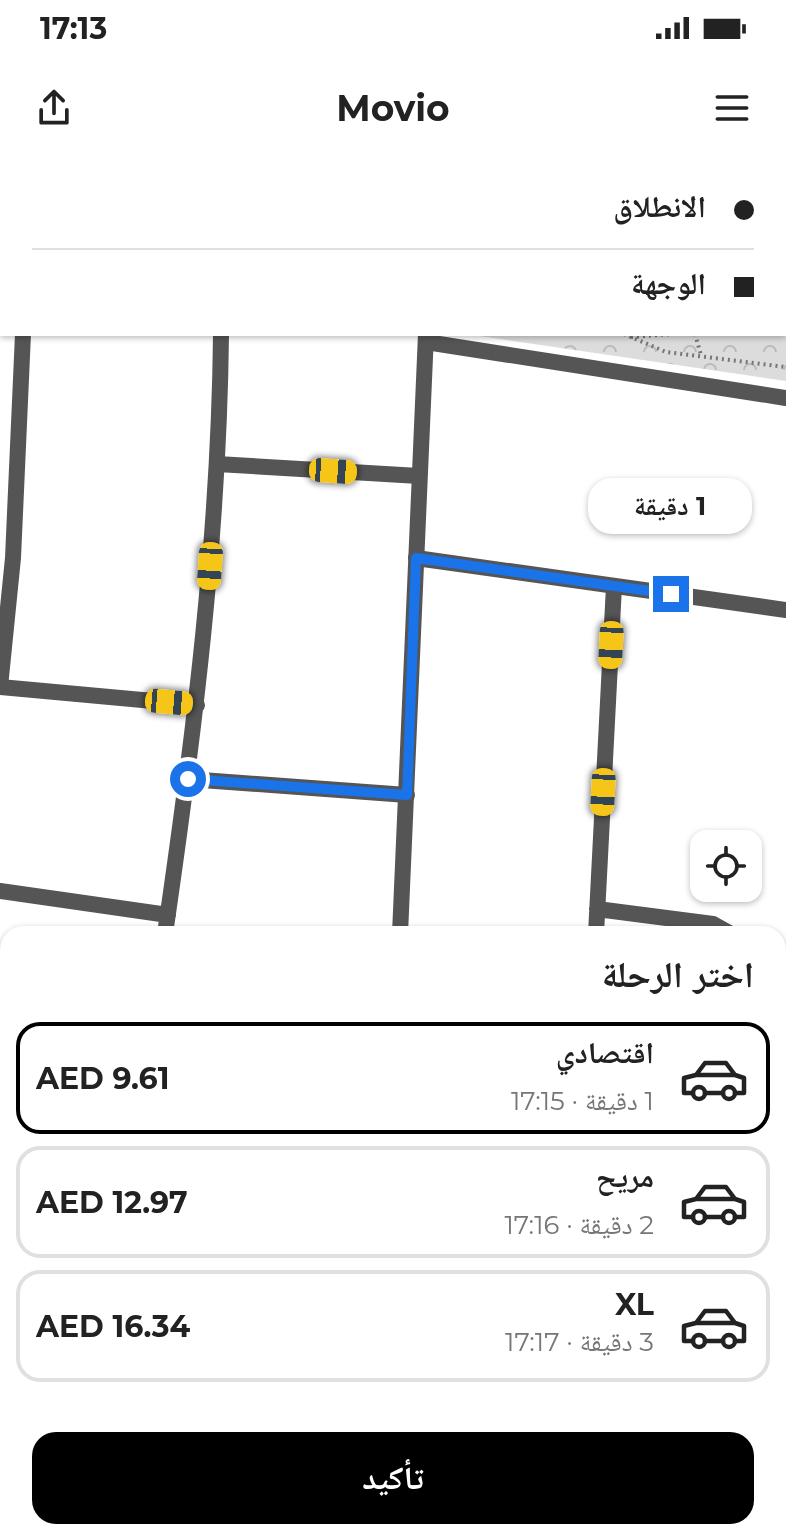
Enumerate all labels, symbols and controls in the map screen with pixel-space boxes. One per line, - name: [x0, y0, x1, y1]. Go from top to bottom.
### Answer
- text: 17:13: [40, 10, 107, 47]
- icon: share: [32, 86, 76, 130]
- text: Movio: [336, 86, 450, 130]
- icon: menu: [710, 86, 754, 130]
- text: الانطلاق: [613, 188, 706, 225]
- text: الوجهة: [631, 265, 706, 302]
- car: [308, 457, 358, 485]
- callout: 1 دقيقة: [589, 478, 753, 534]
- text: 1 دقيقة: [634, 490, 706, 522]
- car: [196, 541, 224, 591]
- route end: [653, 576, 689, 612]
- car: [598, 620, 624, 670]
- car: [144, 688, 194, 716]
- route start: [170, 761, 206, 797]
- car: [590, 767, 616, 817]
- map controls: [690, 830, 762, 902]
- button: locate: [690, 830, 762, 902]
- text: اختر الرحلة: [602, 952, 754, 996]
- text: اقتصادي: [556, 1034, 654, 1071]
- icon: car: [678, 1042, 750, 1114]
- text: AED 9.61: [36, 1060, 169, 1097]
- text: 1 دقيقة · 17:15: [511, 1085, 654, 1117]
- text: مريح: [596, 1158, 654, 1195]
- icon: car: [678, 1166, 750, 1238]
- text: AED 12.97: [36, 1184, 188, 1221]
- text: 2 دقيقة · 17:16: [504, 1209, 654, 1241]
- text: XL: [615, 1286, 654, 1323]
- icon: car: [678, 1290, 750, 1362]
- text: AED 16.34: [36, 1308, 190, 1345]
- text: 3 دقيقة · 17:17: [505, 1326, 654, 1358]
- button: تأكيد: [32, 1432, 754, 1524]

